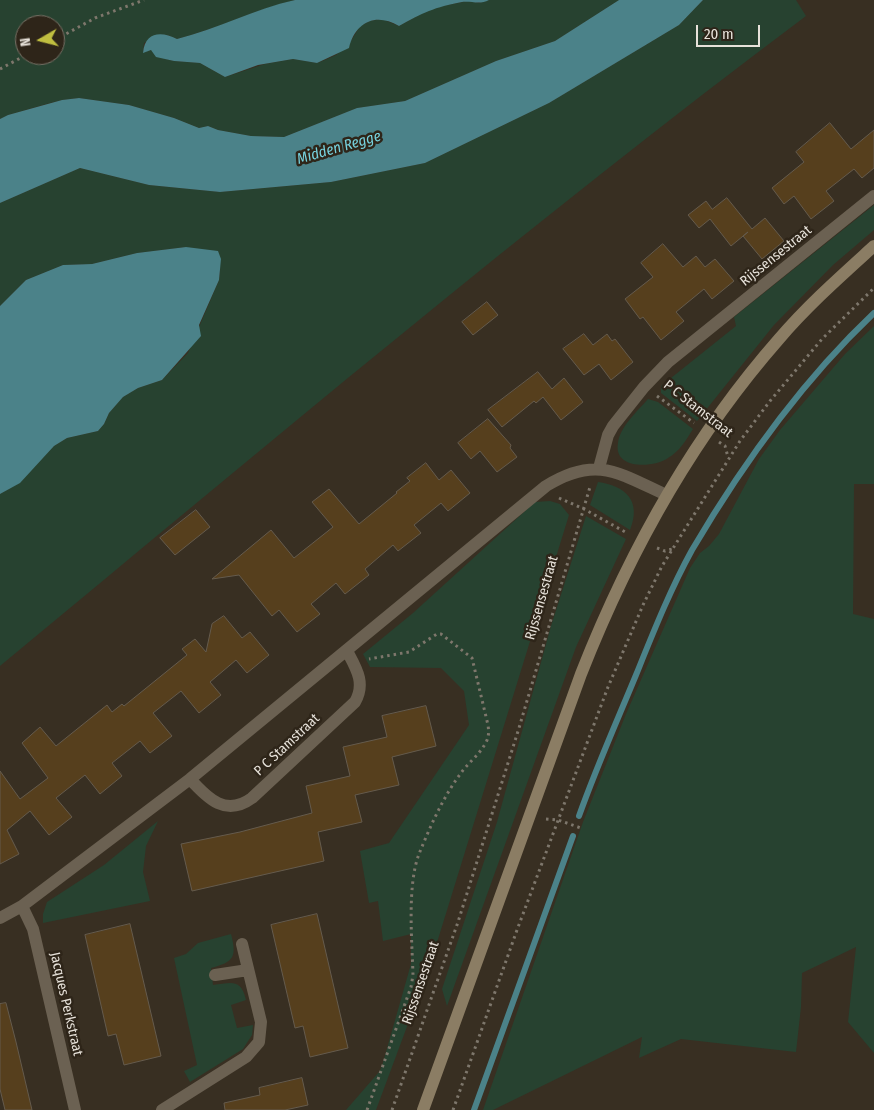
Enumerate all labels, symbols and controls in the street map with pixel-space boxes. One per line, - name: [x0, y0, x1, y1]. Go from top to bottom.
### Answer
- north arrow: [15, 15, 65, 65]
- scale bar: [699, 15, 763, 47]
- text: 20 m: [704, 25, 734, 43]
- text: N: [17, 37, 35, 47]
- water label: Midden Regge: [295, 127, 383, 169]
- street label: Rijssensestraat: [737, 222, 815, 290]
- street label: P C Stamstraat: [660, 377, 736, 441]
- street label: Rijssensestraat: [522, 554, 562, 642]
- street label: P C Stamstraat: [251, 710, 323, 780]
- street label: Rijssensestraat: [399, 939, 443, 1027]
- street label: Jacques Perkstraat: [46, 951, 86, 1057]

